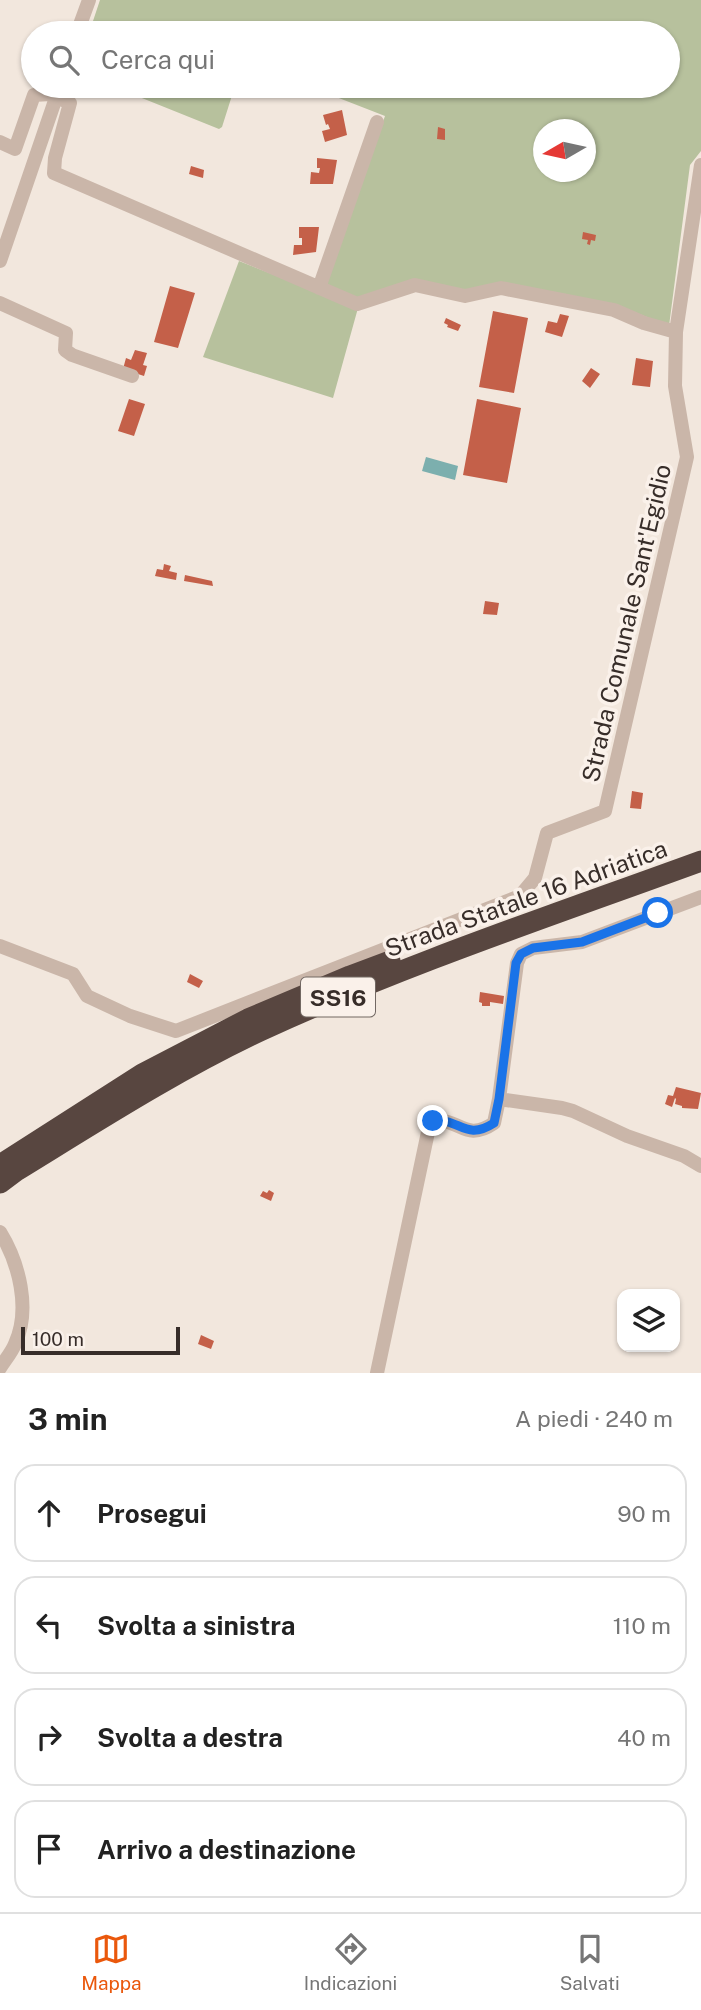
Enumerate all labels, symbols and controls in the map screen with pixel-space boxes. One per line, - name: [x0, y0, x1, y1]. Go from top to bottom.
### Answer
- search box: [21, 21, 680, 98]
- icon: search: [45, 41, 83, 79]
- text: Cerca qui: [101, 44, 215, 75]
- north arrow: [533, 119, 596, 182]
- street label: Strada Comunale Sant'Egidio: [576, 461, 676, 785]
- street label: Strada Statale 16 Adriatica: [381, 834, 671, 962]
- route start: [642, 897, 673, 928]
- road number: SS16: [301, 978, 375, 1016]
- route end: [417, 1105, 448, 1136]
- map controls: [617, 1289, 680, 1352]
- button: layers: [617, 1289, 680, 1352]
- scale bar: [21, 1324, 180, 1356]
- text: 100 m: [32, 1328, 84, 1350]
- text: 3 min: [28, 1401, 107, 1437]
- text: A piedi · 240 m: [515, 1405, 673, 1432]
- icon: ahead: [30, 1494, 68, 1532]
- text: Prosegui: [97, 1498, 207, 1529]
- text: 90 m: [617, 1500, 671, 1527]
- icon: left: [30, 1606, 68, 1644]
- text: Svolta a sinistra: [97, 1610, 295, 1641]
- text: 110 m: [613, 1612, 671, 1639]
- icon: right: [30, 1718, 68, 1756]
- text: Svolta a destra: [97, 1722, 283, 1753]
- text: 40 m: [617, 1724, 671, 1751]
- icon: arrive: [30, 1830, 68, 1868]
- text: Arrivo a destinazione: [97, 1834, 356, 1865]
- tab: Mappa: [81, 1930, 141, 1994]
- tab: Indicazioni: [304, 1930, 397, 1994]
- tab: Salvati: [560, 1930, 620, 1994]

